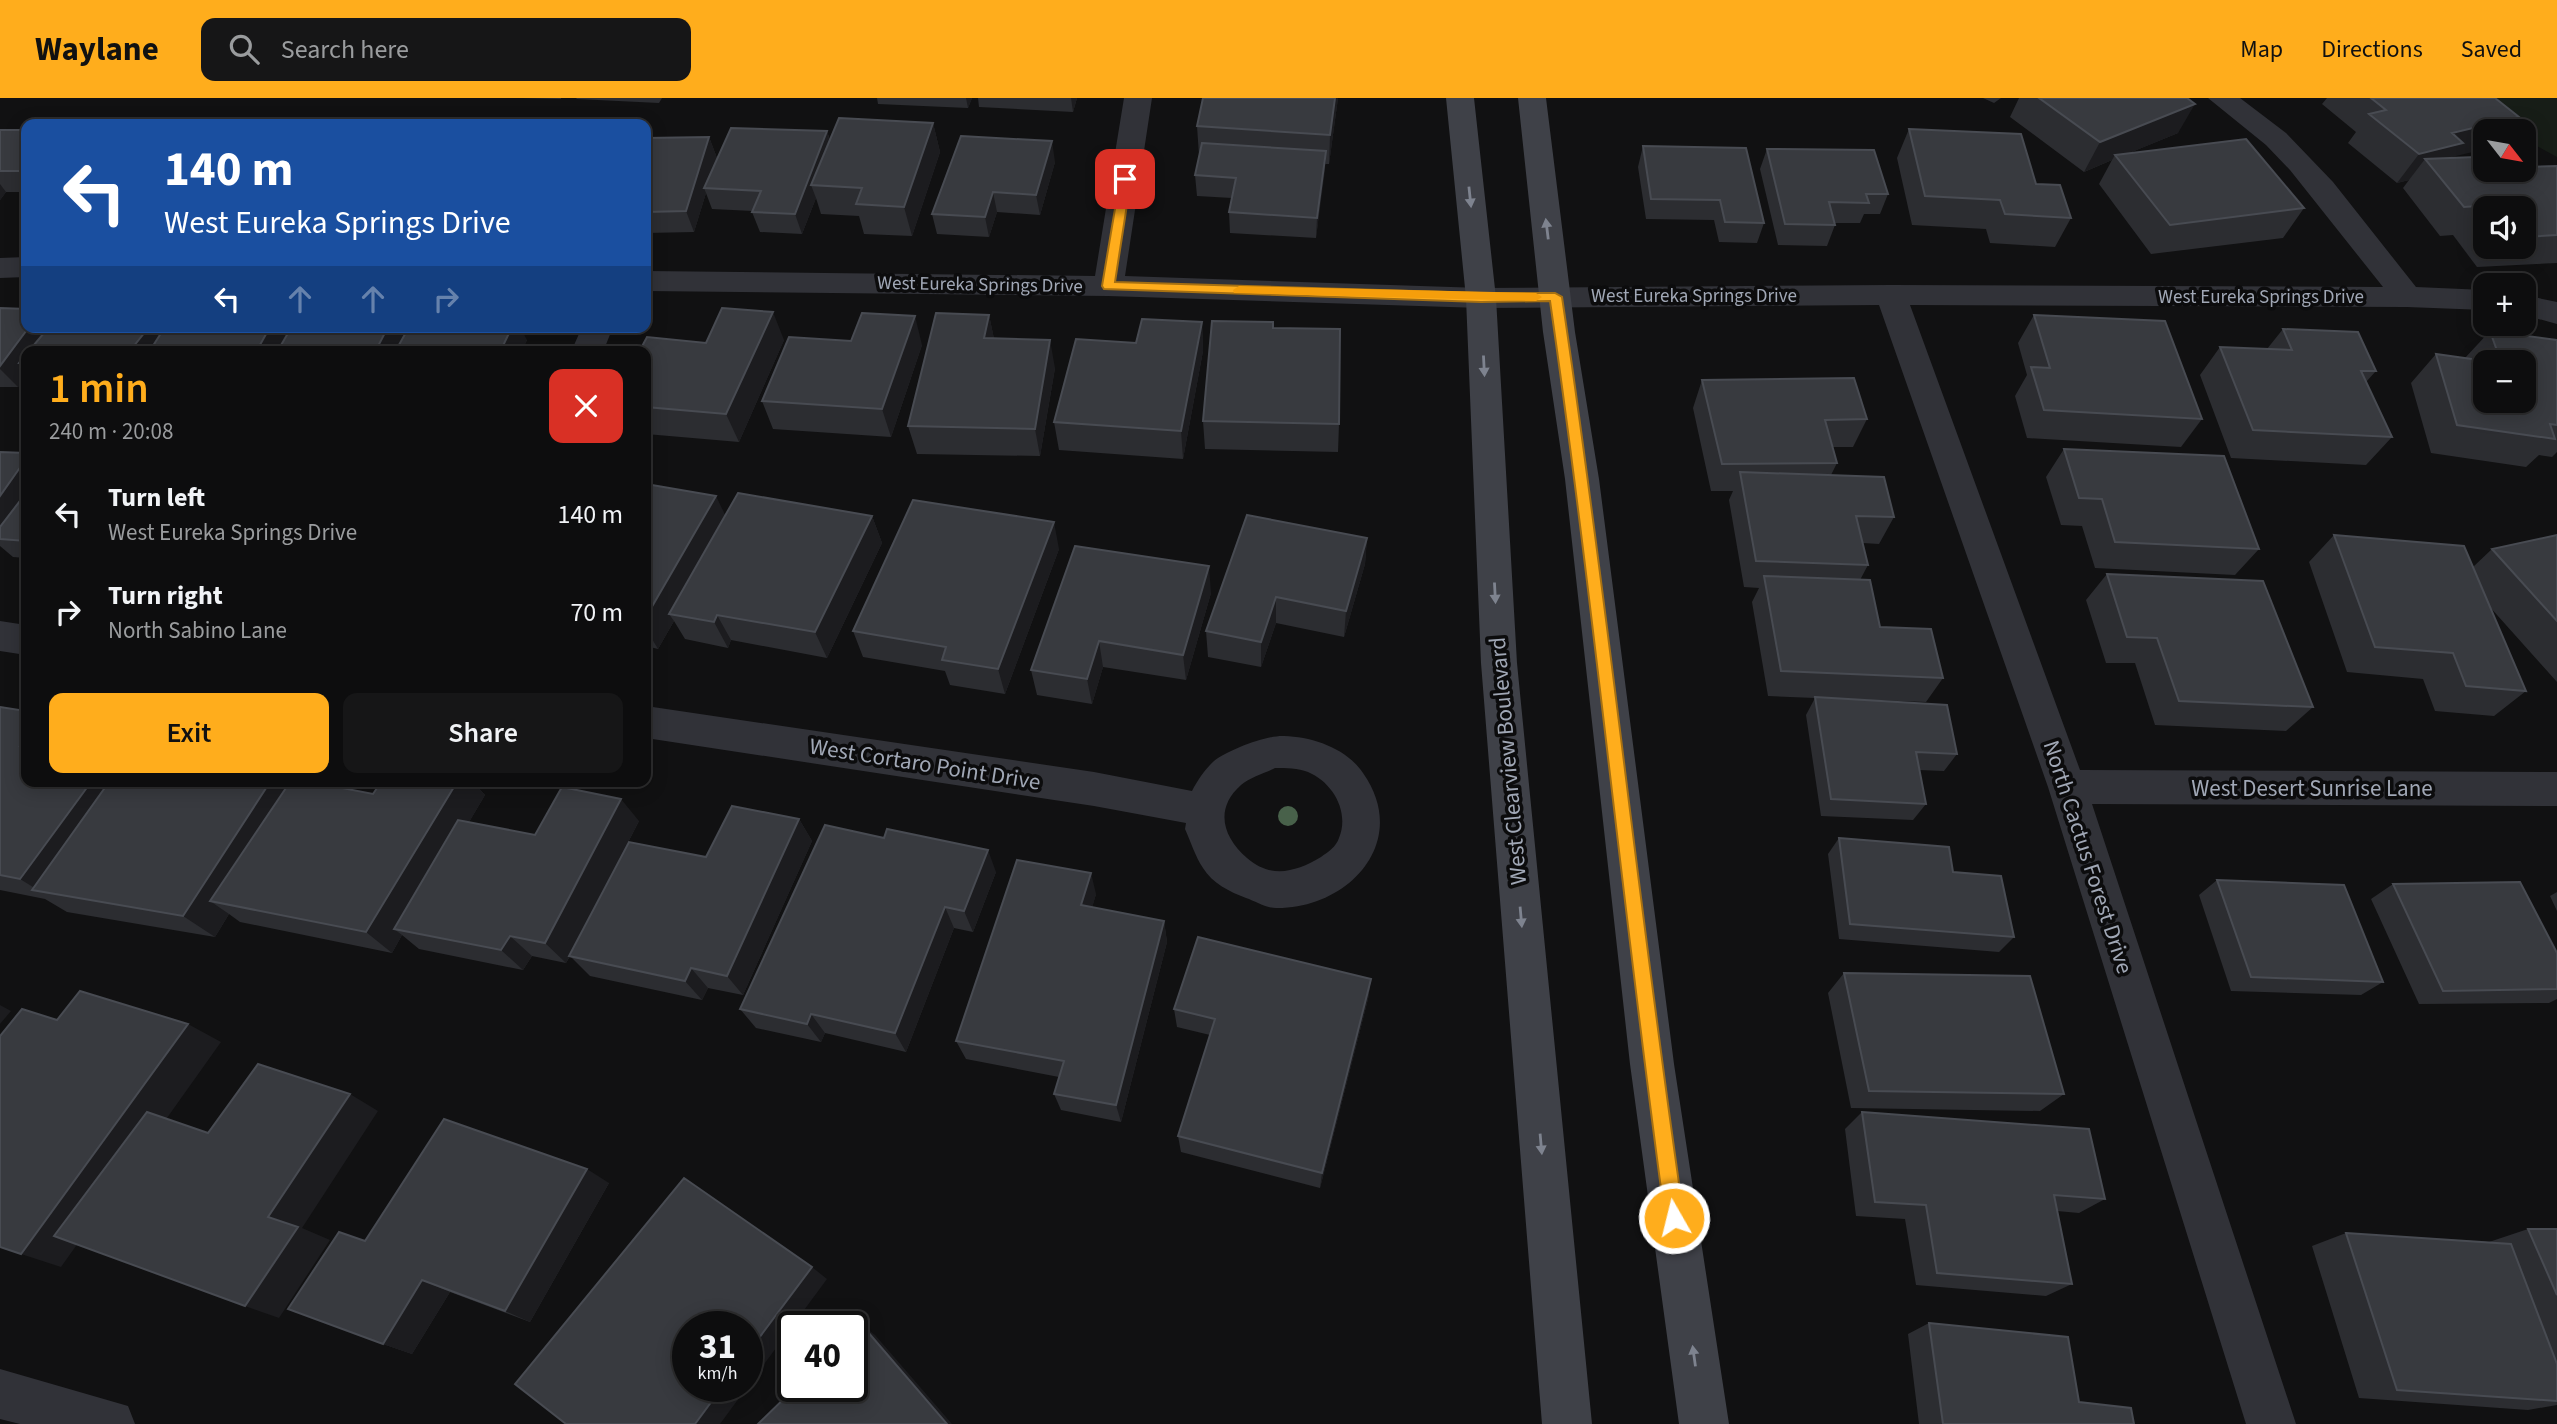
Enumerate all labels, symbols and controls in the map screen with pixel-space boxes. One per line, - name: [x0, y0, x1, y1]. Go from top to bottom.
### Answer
- search box: [201, 18, 691, 81]
- text: Waylane: [35, 26, 159, 73]
- icon: search: [225, 30, 263, 68]
- text: Search here: [281, 31, 409, 68]
- text: Map: [2240, 32, 2283, 67]
- text: Directions: [2321, 32, 2423, 67]
- text: Saved: [2461, 32, 2522, 67]
- north arrow: [2473, 119, 2536, 182]
- map controls: [2473, 119, 2536, 413]
- text: 140 m: [164, 135, 293, 205]
- icon: left: [49, 147, 140, 238]
- pin: [1095, 149, 1155, 209]
- icon: arrive: [1106, 160, 1144, 198]
- one-way arrow: [1465, 186, 1476, 208]
- button: sound: [2473, 196, 2536, 259]
- text: West Eureka Springs Drive: [164, 200, 511, 246]
- one-way arrow: [1542, 218, 1553, 240]
- street label: West Eureka Springs Drive: [877, 270, 1083, 300]
- button: +: [2473, 273, 2536, 336]
- icon: left: [208, 280, 246, 318]
- icon: ahead: [281, 280, 319, 318]
- icon: ahead: [354, 280, 392, 318]
- icon: right: [427, 280, 465, 318]
- street label: West Eureka Springs Drive: [1591, 283, 1797, 310]
- street label: West Eureka Springs Drive: [2158, 284, 2364, 311]
- button: −: [2473, 350, 2536, 413]
- one-way arrow: [1478, 355, 1489, 377]
- text: 1 min: [49, 359, 149, 419]
- button: close: [549, 369, 623, 443]
- text: 240 m · 20:08: [49, 415, 173, 448]
- text: Turn left: [108, 479, 205, 516]
- icon: left: [49, 495, 87, 533]
- text: 140 m: [557, 496, 623, 533]
- text: West Eureka Springs Drive: [108, 516, 357, 549]
- text: Turn right: [108, 577, 223, 614]
- one-way arrow: [1490, 582, 1501, 604]
- icon: right: [49, 593, 87, 631]
- text: 70 m: [570, 594, 623, 631]
- text: North Sabino Lane: [108, 614, 287, 647]
- street label: West Clearview Boulevard: [1481, 636, 1535, 886]
- button: Exit: [49, 693, 329, 773]
- button: Share: [343, 693, 623, 773]
- street label: West Cortaro Point Drive: [807, 729, 1043, 799]
- street label: North Cactus Forest Drive: [2035, 736, 2141, 978]
- street label: West Desert Sunrise Lane: [2191, 772, 2433, 805]
- one-way arrow: [1516, 907, 1527, 929]
- one-way arrow: [1536, 1133, 1547, 1155]
- position arrow: [1637, 1181, 1711, 1255]
- speed limit sign: 40: [777, 1311, 868, 1402]
- text: 31: [699, 1322, 736, 1372]
- one-way arrow: [1688, 1345, 1699, 1367]
- text: km/h: [698, 1361, 737, 1386]

